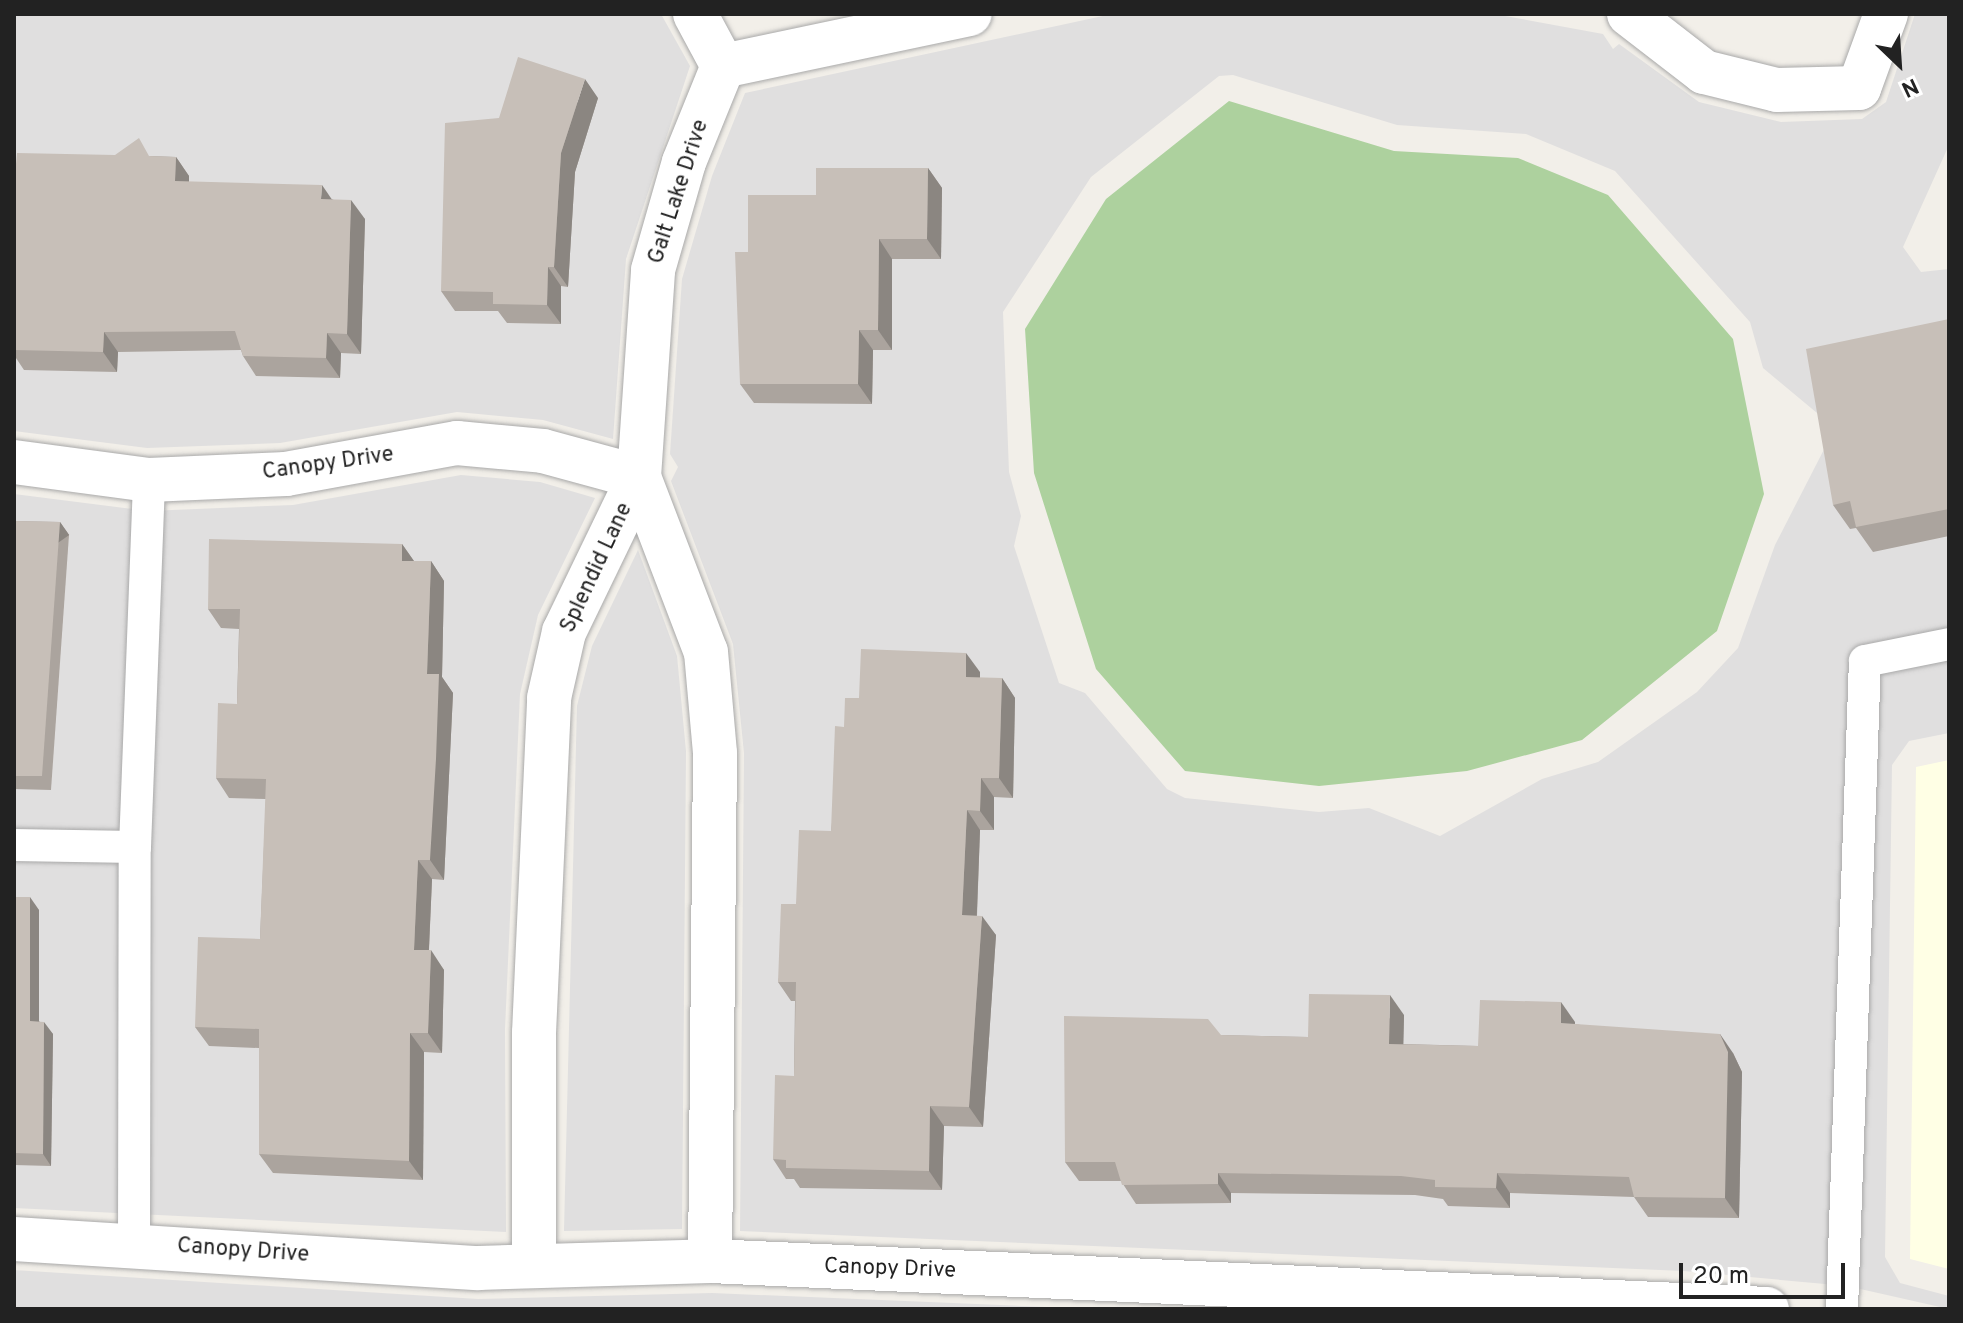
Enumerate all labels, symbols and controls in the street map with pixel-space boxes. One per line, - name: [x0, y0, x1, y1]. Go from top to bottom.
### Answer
- north arrow: [1859, 24, 1939, 104]
- text: N: [1896, 71, 1922, 102]
- street label: Galt Lake Drive: [643, 117, 715, 267]
- street label: Canopy Drive: [261, 442, 395, 486]
- street label: Splendid Lane: [555, 499, 639, 637]
- street label: Canopy Drive: [176, 1233, 310, 1269]
- scale bar: [1683, 1247, 1849, 1297]
- street label: Canopy Drive: [823, 1254, 957, 1284]
- text: 20 m: [1693, 1262, 1749, 1292]

